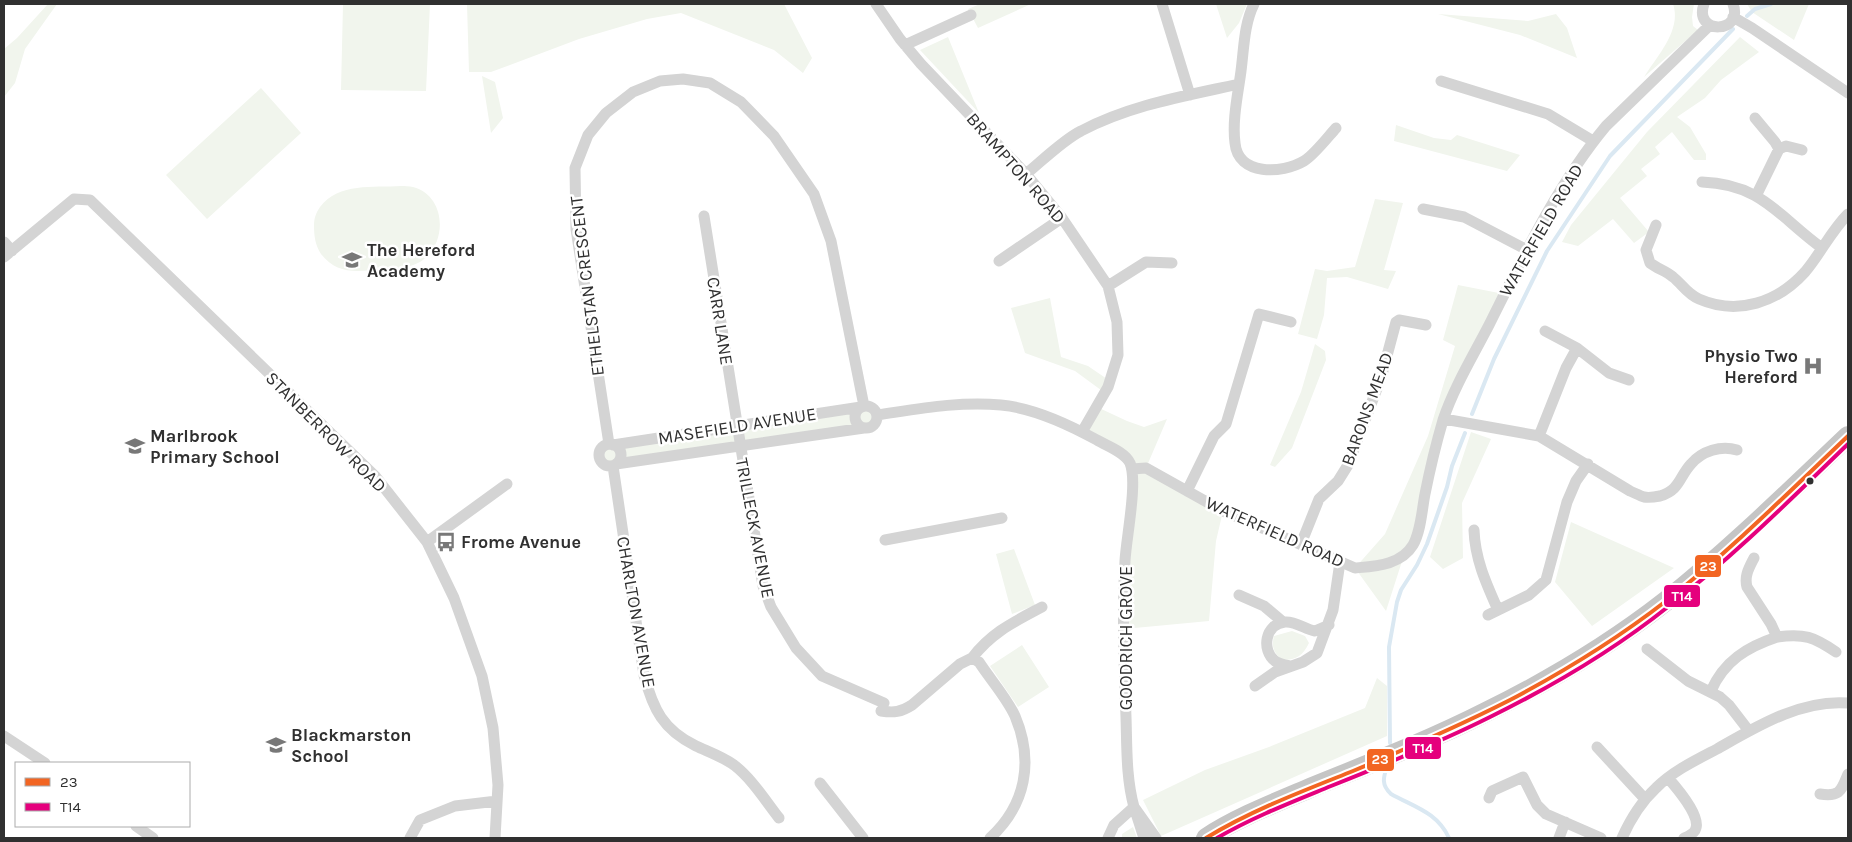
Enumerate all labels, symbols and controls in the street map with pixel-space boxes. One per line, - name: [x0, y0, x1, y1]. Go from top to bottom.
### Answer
- street label: BRAMPTON ROAD: [962, 108, 1070, 228]
- street label: WATERFIELD ROAD: [1494, 160, 1588, 300]
- street label: ETHELSTAN CRESCENT: [565, 195, 609, 377]
- place label: The Hereford Academy: [367, 239, 476, 282]
- school or university icon: The Hereford Academy: [341, 249, 363, 271]
- street label: CARR LANE: [702, 275, 738, 367]
- place label: Physio Two Hereford: [1704, 345, 1798, 388]
- street label: BARONS MEAD: [1336, 349, 1398, 469]
- hospital icon: Physio Two Hereford: [1802, 355, 1824, 377]
- street label: STANBERROW ROAD: [261, 367, 391, 497]
- street label: MASEFIELD AVENUE: [656, 403, 818, 449]
- place label: Marlbrook Primary School: [150, 425, 280, 468]
- school or university icon: Marlbrook Primary School: [124, 435, 146, 457]
- street label: TRILLECK AVENUE: [731, 456, 779, 600]
- unlabelled marker: [1805, 476, 1815, 486]
- street label: WATERFIELD ROAD: [1202, 492, 1348, 572]
- bus stop icon: Frome Avenue: [435, 531, 457, 553]
- place label: Frome Avenue: [461, 531, 581, 553]
- street label: CHARLTON AVENUE: [612, 535, 660, 689]
- line badge: 23: [1694, 554, 1722, 578]
- text: 23: [1699, 558, 1717, 575]
- street label: GOODRICH GROVE: [1115, 566, 1137, 710]
- line badge: T14: [1663, 584, 1701, 608]
- text: T14: [1672, 588, 1693, 605]
- place label: Blackmarston School: [291, 724, 412, 767]
- school or university icon: Blackmarston School: [265, 734, 287, 756]
- line badge: T14: [1404, 736, 1442, 760]
- text: T14: [1413, 740, 1434, 757]
- line badge: 23: [1366, 748, 1395, 772]
- text: 23: [1371, 751, 1389, 768]
- legend: [15, 762, 190, 827]
- text: 23: [60, 773, 78, 791]
- text: T14: [60, 798, 81, 816]

